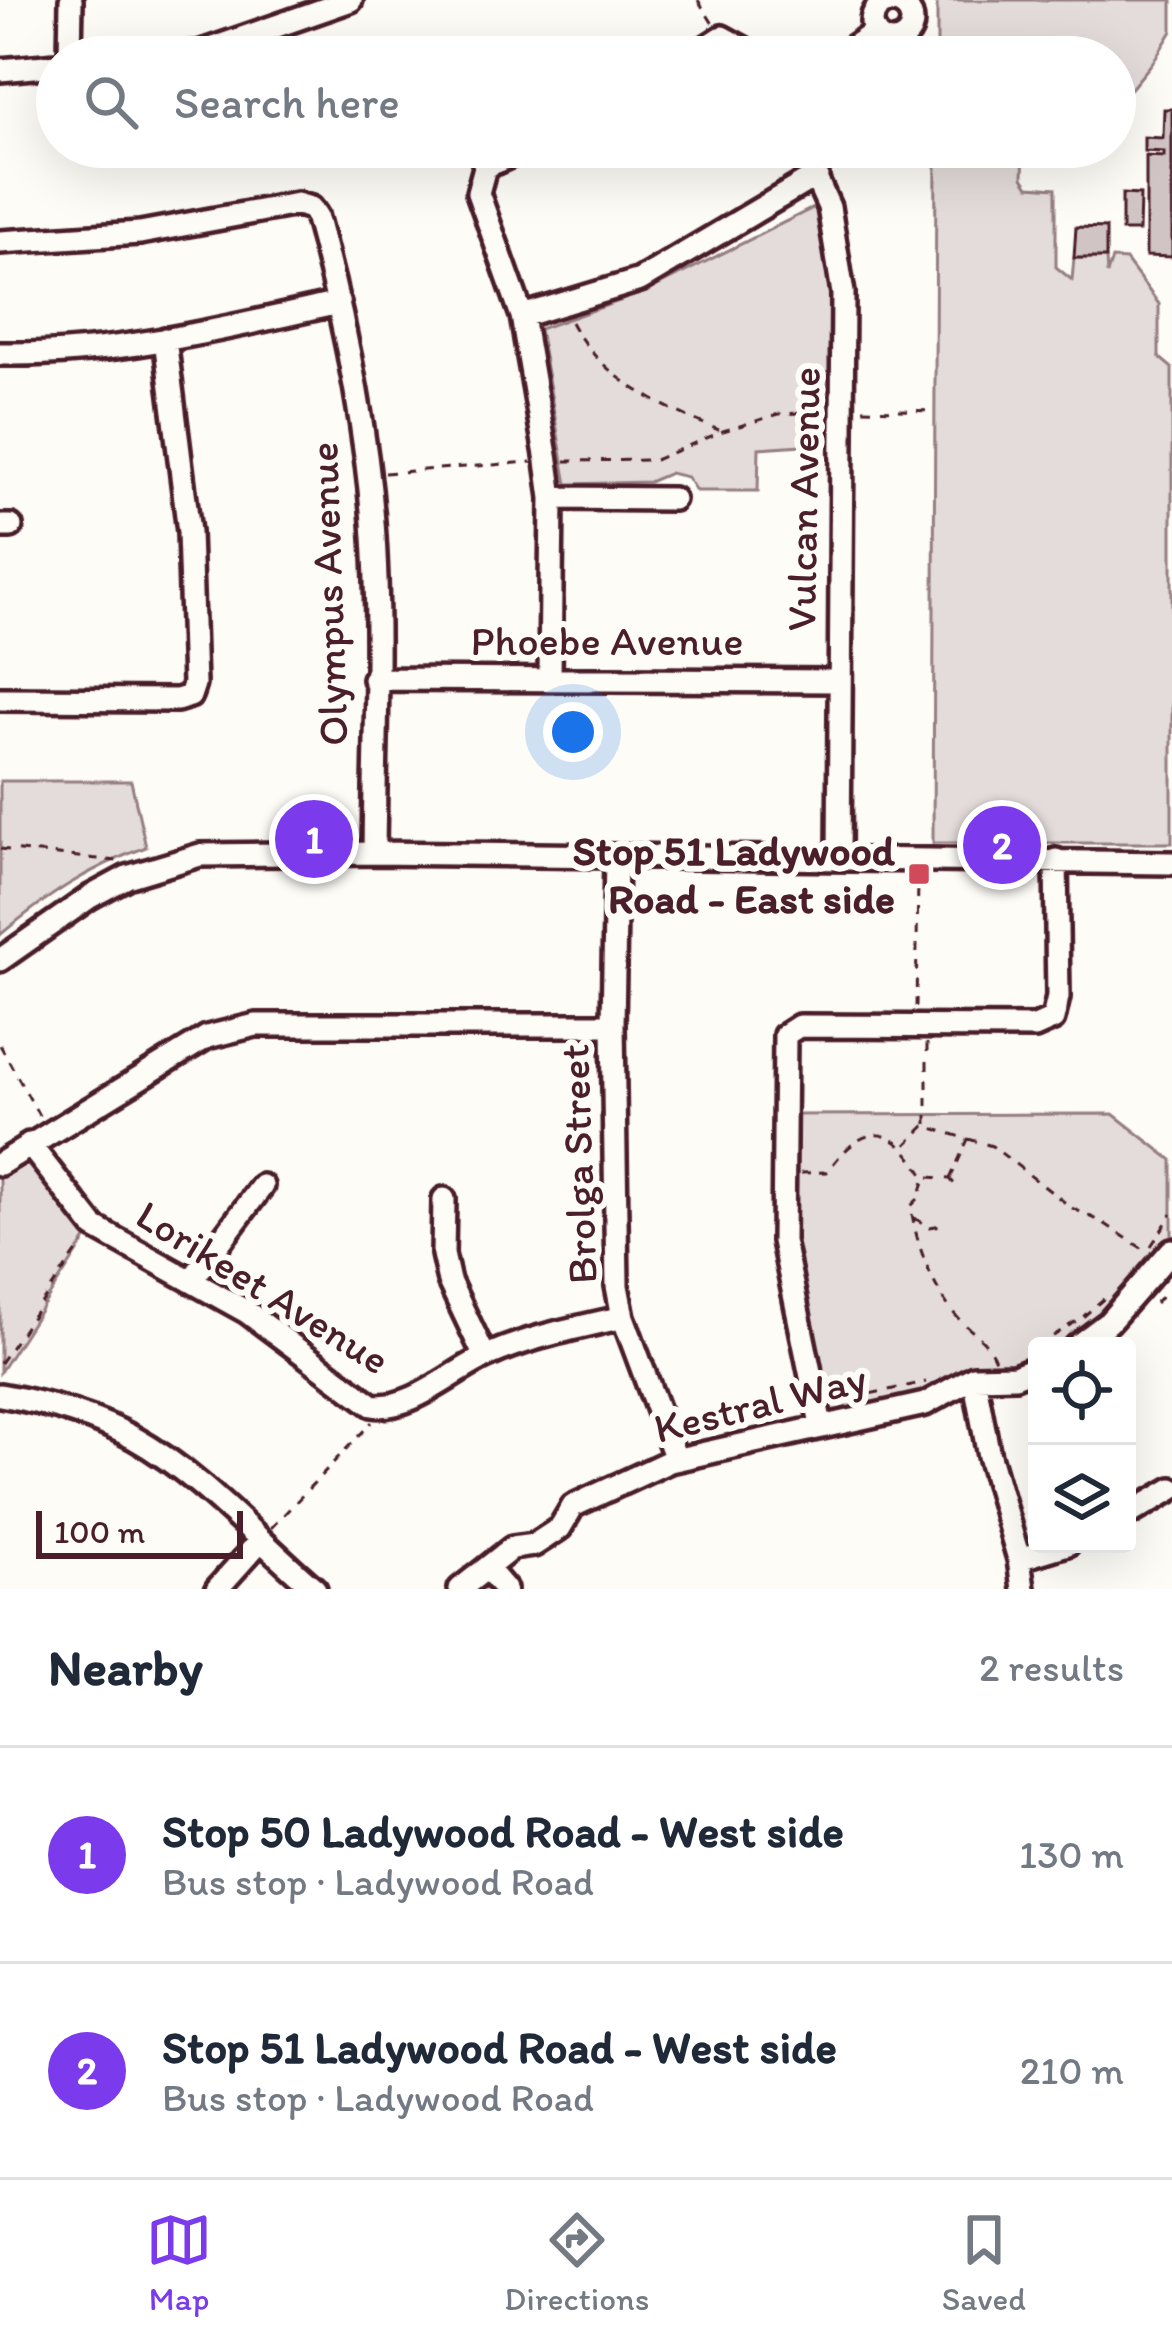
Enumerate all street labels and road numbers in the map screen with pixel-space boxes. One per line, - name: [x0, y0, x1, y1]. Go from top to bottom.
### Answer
- street label: Vulcan Avenue: [775, 366, 831, 632]
- street label: Olympus Avenue: [297, 441, 359, 747]
- street label: Phoebe Avenue: [471, 615, 743, 666]
- street label: Brolga Street: [548, 1043, 608, 1285]
- street label: Lorikeet Avenue: [127, 1189, 399, 1385]
- street label: Kestral Way: [649, 1352, 872, 1454]

